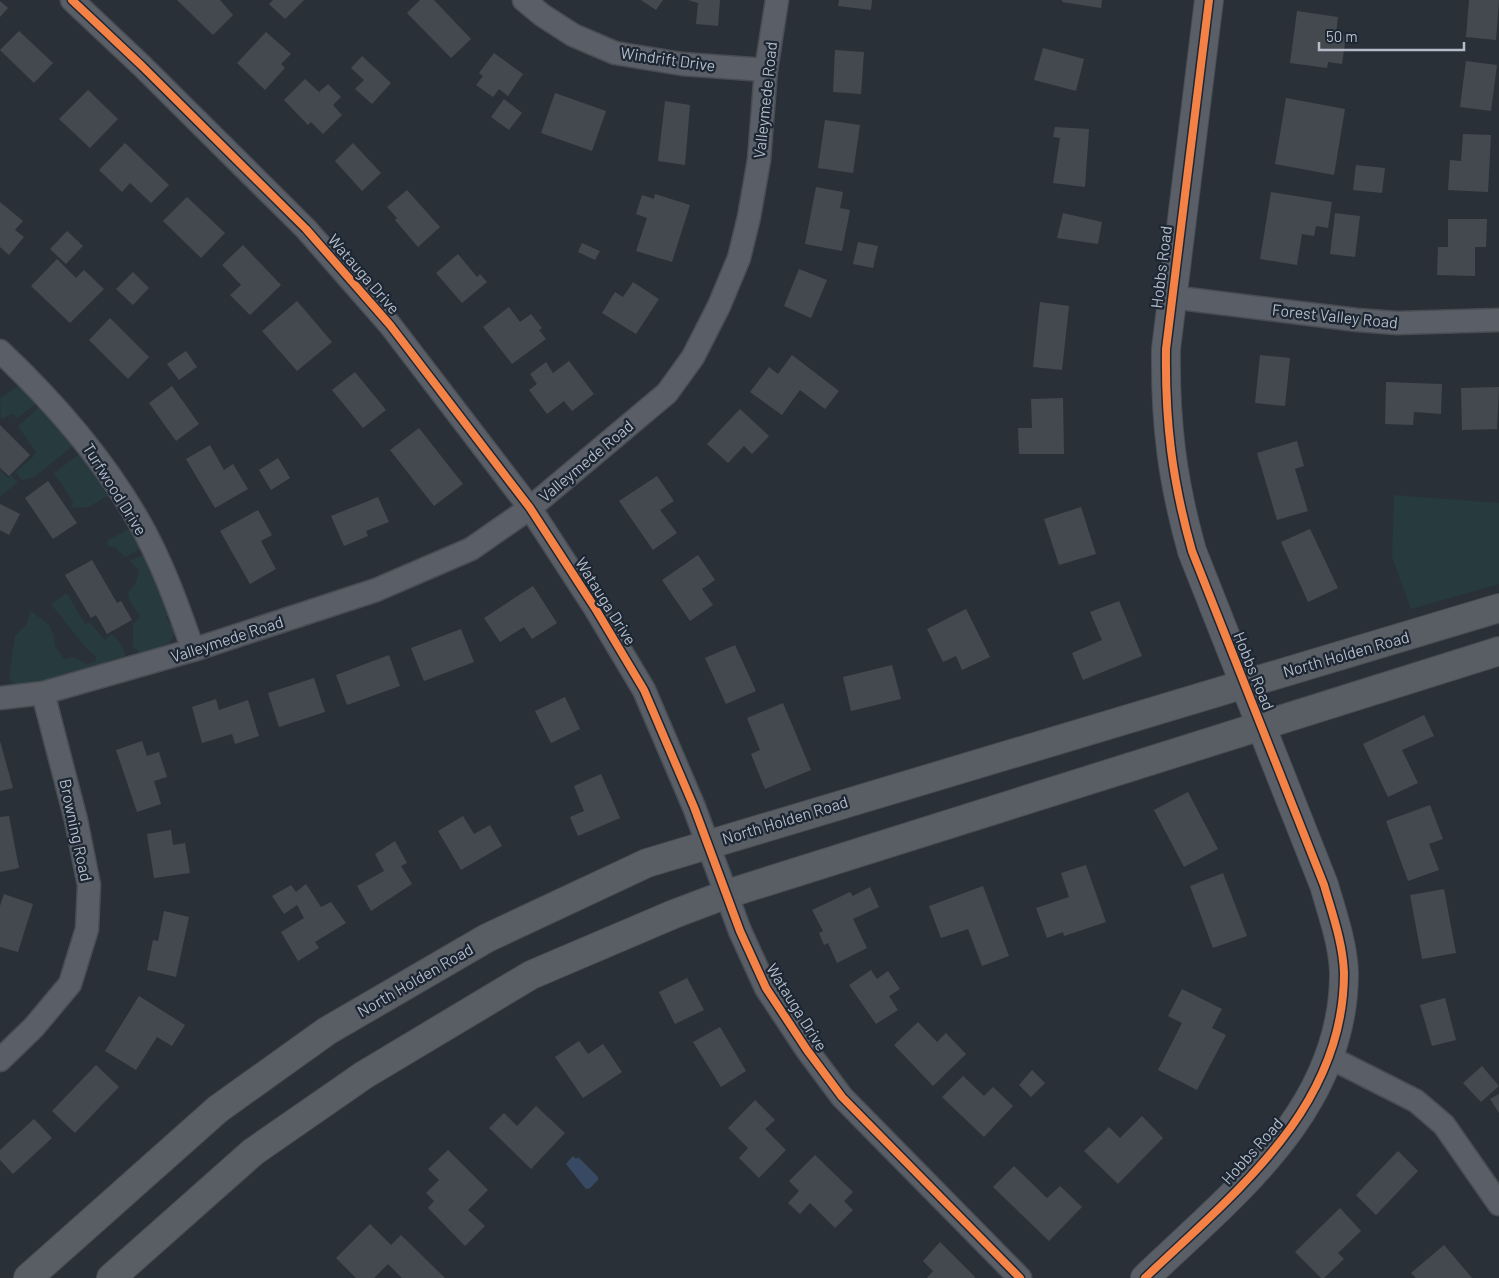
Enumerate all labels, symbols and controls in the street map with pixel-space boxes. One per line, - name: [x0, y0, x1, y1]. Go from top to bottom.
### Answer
- scale bar: [1319, 20, 1464, 52]
- text: 50 m: [1326, 27, 1358, 45]
- street label: Valleymede Road: [749, 41, 780, 159]
- street label: Windrift Drive: [619, 42, 717, 75]
- street label: Hobbs Road: [1146, 225, 1175, 309]
- street label: Watauga Drive: [325, 230, 404, 317]
- street label: Forest Valley Road: [1271, 299, 1399, 332]
- street label: Valleymede Road: [535, 416, 637, 506]
- street label: Turfwood Drive: [80, 439, 151, 538]
- street label: Watauga Drive: [572, 553, 641, 648]
- street label: Valleymede Road: [168, 611, 286, 666]
- street label: North Holden Road: [1280, 626, 1411, 681]
- street label: Hobbs Road: [1230, 629, 1279, 713]
- street label: Browning Road: [56, 777, 97, 883]
- street label: North Holden Road: [720, 791, 850, 848]
- street label: North Holden Road: [353, 939, 476, 1020]
- street label: Watauga Drive: [763, 959, 832, 1054]
- street label: Hobbs Road: [1217, 1113, 1286, 1188]

